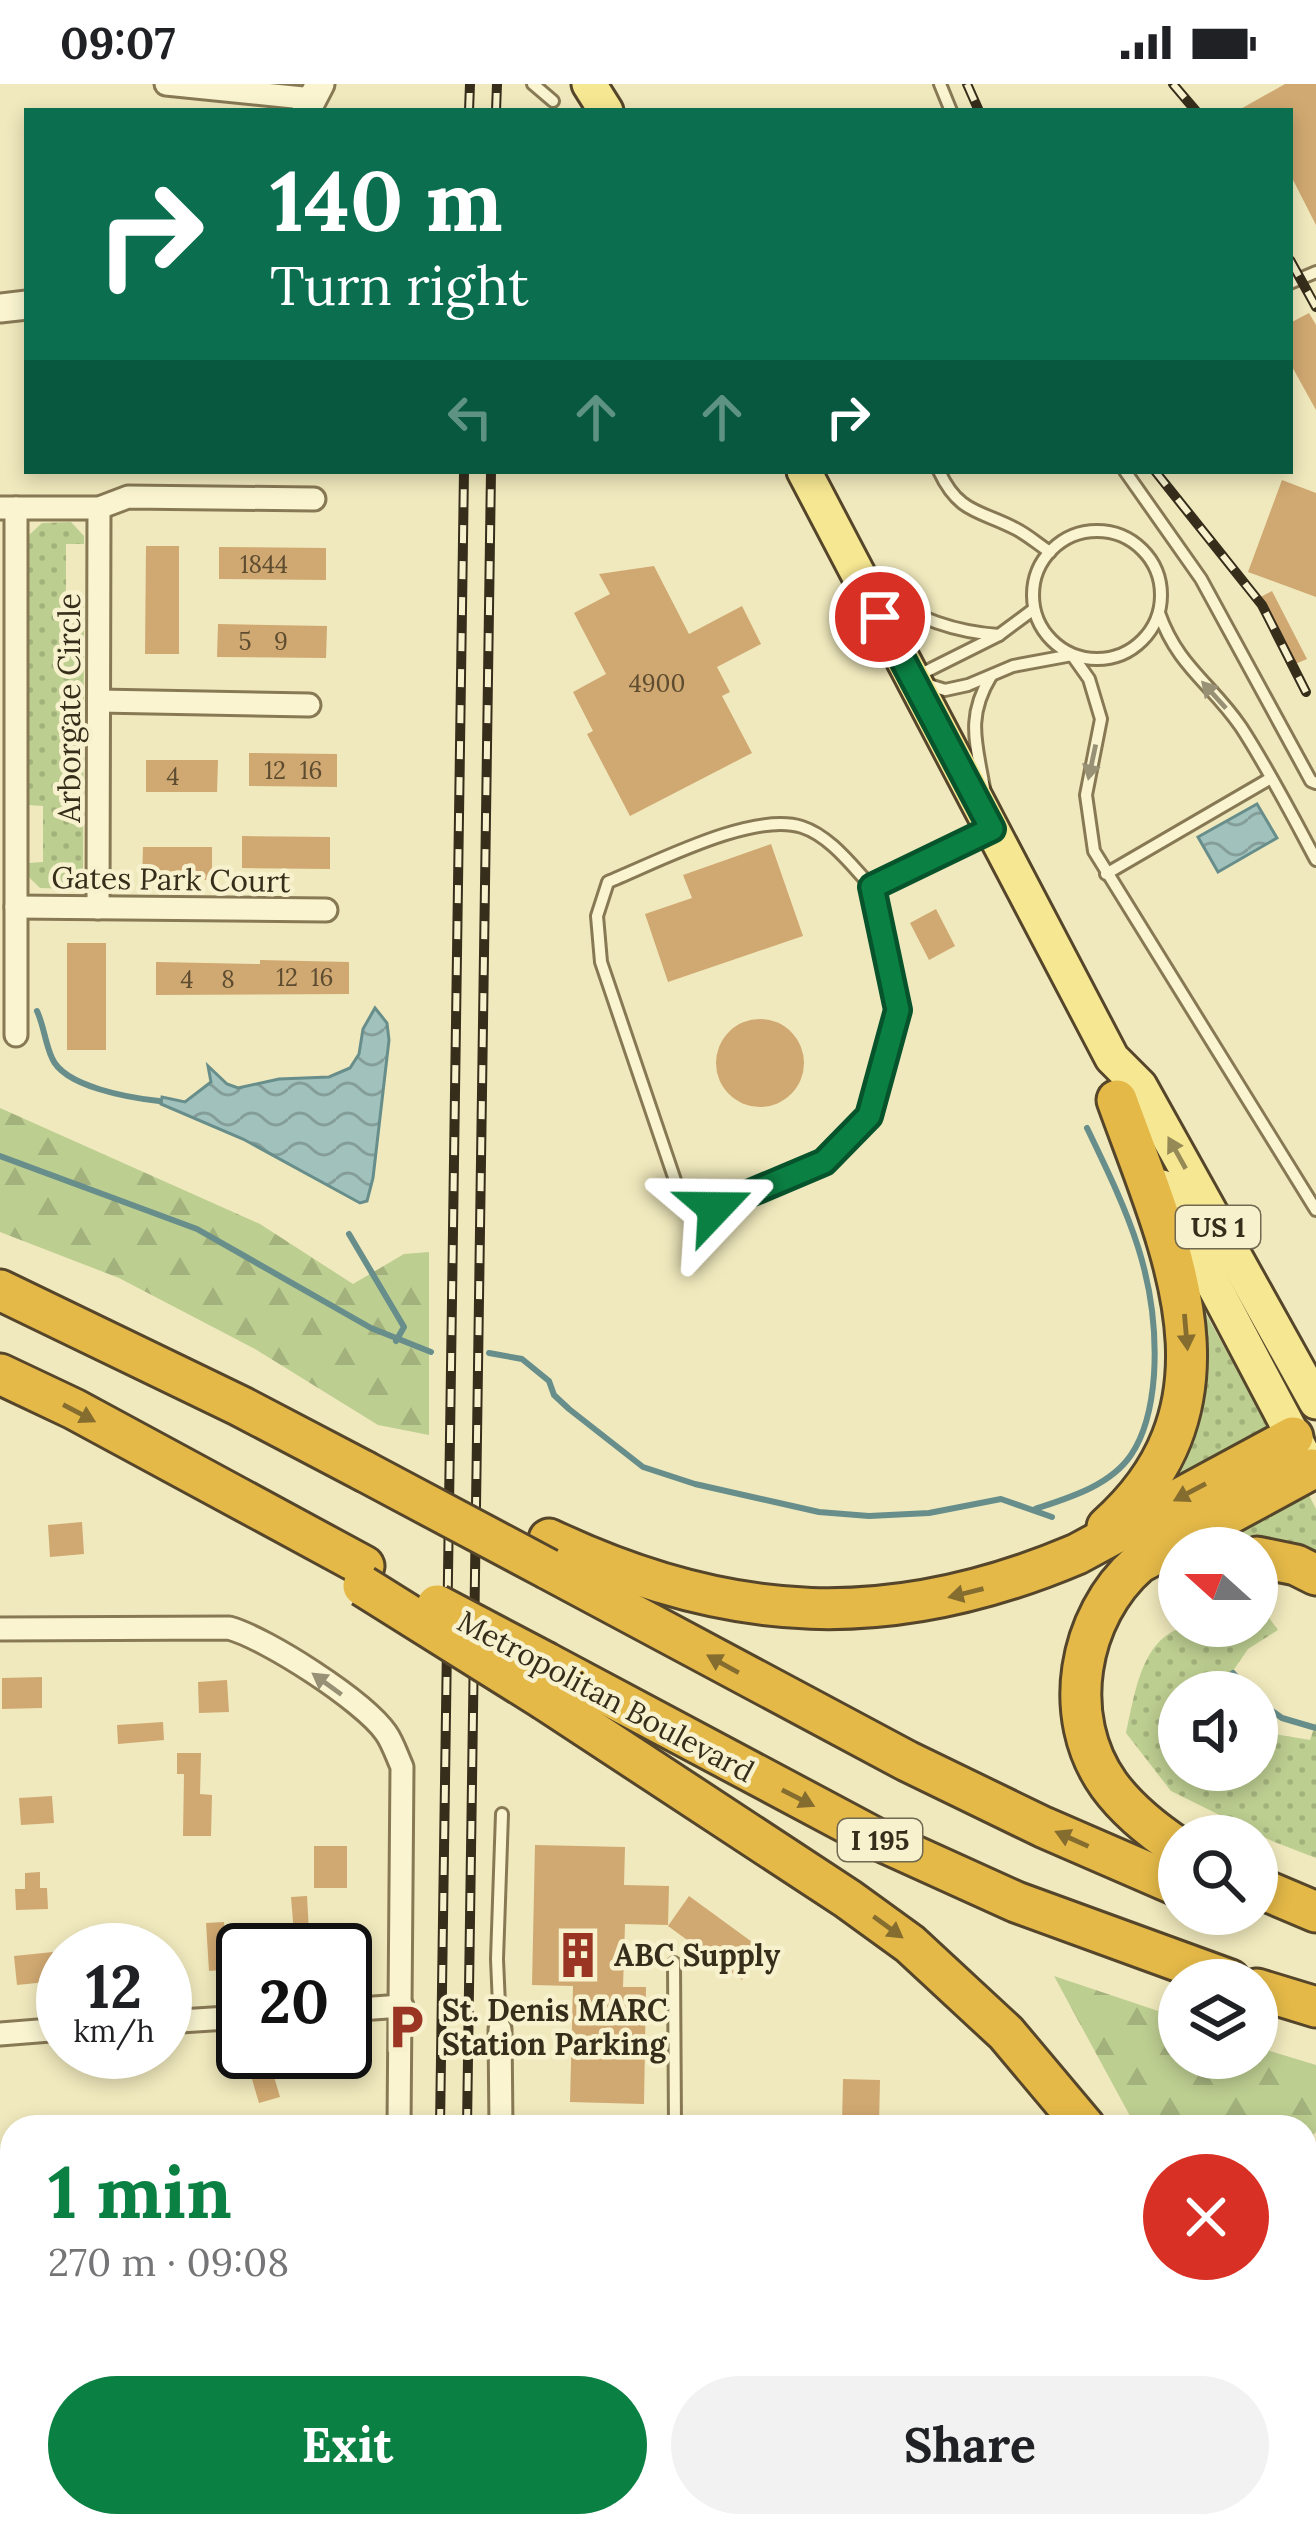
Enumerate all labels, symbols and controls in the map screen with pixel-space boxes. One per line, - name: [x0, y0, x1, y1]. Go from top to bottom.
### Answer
- text: 09:07: [60, 14, 176, 71]
- text: 140 m: [270, 146, 503, 254]
- icon: right: [72, 156, 228, 312]
- text: Turn right: [270, 251, 529, 320]
- icon: left: [437, 384, 503, 450]
- icon: ahead: [563, 384, 629, 450]
- icon: ahead: [689, 384, 755, 450]
- icon: right: [815, 384, 881, 450]
- house number: 1844: [240, 549, 288, 580]
- pin: [829, 566, 931, 668]
- icon: arrive: [847, 584, 913, 650]
- street label: Arborgate Circle: [50, 593, 89, 824]
- house number: 5: [238, 626, 252, 657]
- house number: 9: [274, 626, 288, 657]
- house number: 4900: [629, 668, 685, 699]
- one-way arrow: [1201, 681, 1228, 710]
- one-way arrow: [1082, 744, 1101, 782]
- house number: 12: [264, 755, 286, 786]
- house number: 16: [300, 755, 322, 786]
- house number: 4: [166, 761, 180, 792]
- street label: Gates Park Court: [51, 858, 291, 900]
- house number: 12: [276, 962, 298, 993]
- house number: 16: [311, 962, 333, 993]
- house number: 4: [180, 964, 194, 995]
- house number: 8: [221, 964, 235, 995]
- one-way arrow: [1167, 1136, 1188, 1170]
- position arrow: [652, 1145, 778, 1271]
- road number: US 1: [1176, 1206, 1260, 1248]
- one-way arrow: [1177, 1314, 1196, 1351]
- one-way arrow: [62, 1402, 97, 1423]
- one-way arrow: [1173, 1481, 1208, 1502]
- north arrow: [1158, 1527, 1278, 1647]
- map controls: [1158, 1527, 1278, 2079]
- one-way arrow: [948, 1584, 985, 1603]
- street label: Metropolitan Boulevard: [451, 1602, 761, 1790]
- one-way arrow: [706, 1654, 741, 1675]
- button: sound: [1158, 1671, 1278, 1791]
- one-way arrow: [311, 1673, 343, 1697]
- one-way arrow: [780, 1787, 815, 1808]
- button: search: [1158, 1815, 1278, 1935]
- road number: I 195: [838, 1819, 922, 1861]
- one-way arrow: [1054, 1829, 1089, 1849]
- one-way arrow: [872, 1915, 904, 1939]
- speed limit sign: 20: [216, 1923, 372, 2079]
- building icon: ABC Supply: [553, 1930, 603, 1980]
- place label: ABC Supply: [614, 1936, 781, 1975]
- text: 12: [86, 1948, 142, 2024]
- button: layers: [1158, 1959, 1278, 2079]
- place label: St. Denis MARC Station Parking: [442, 1991, 668, 2064]
- parking icon: St. Denis MARC Station Parking: [381, 2002, 431, 2052]
- text: km/h: [73, 2012, 155, 2050]
- text: 1 min: [48, 2146, 232, 2238]
- button: close: [1143, 2154, 1269, 2280]
- text: 270 m · 09:08: [48, 2237, 289, 2287]
- button: Exit: [48, 2376, 647, 2514]
- button: Share: [671, 2376, 1269, 2514]

